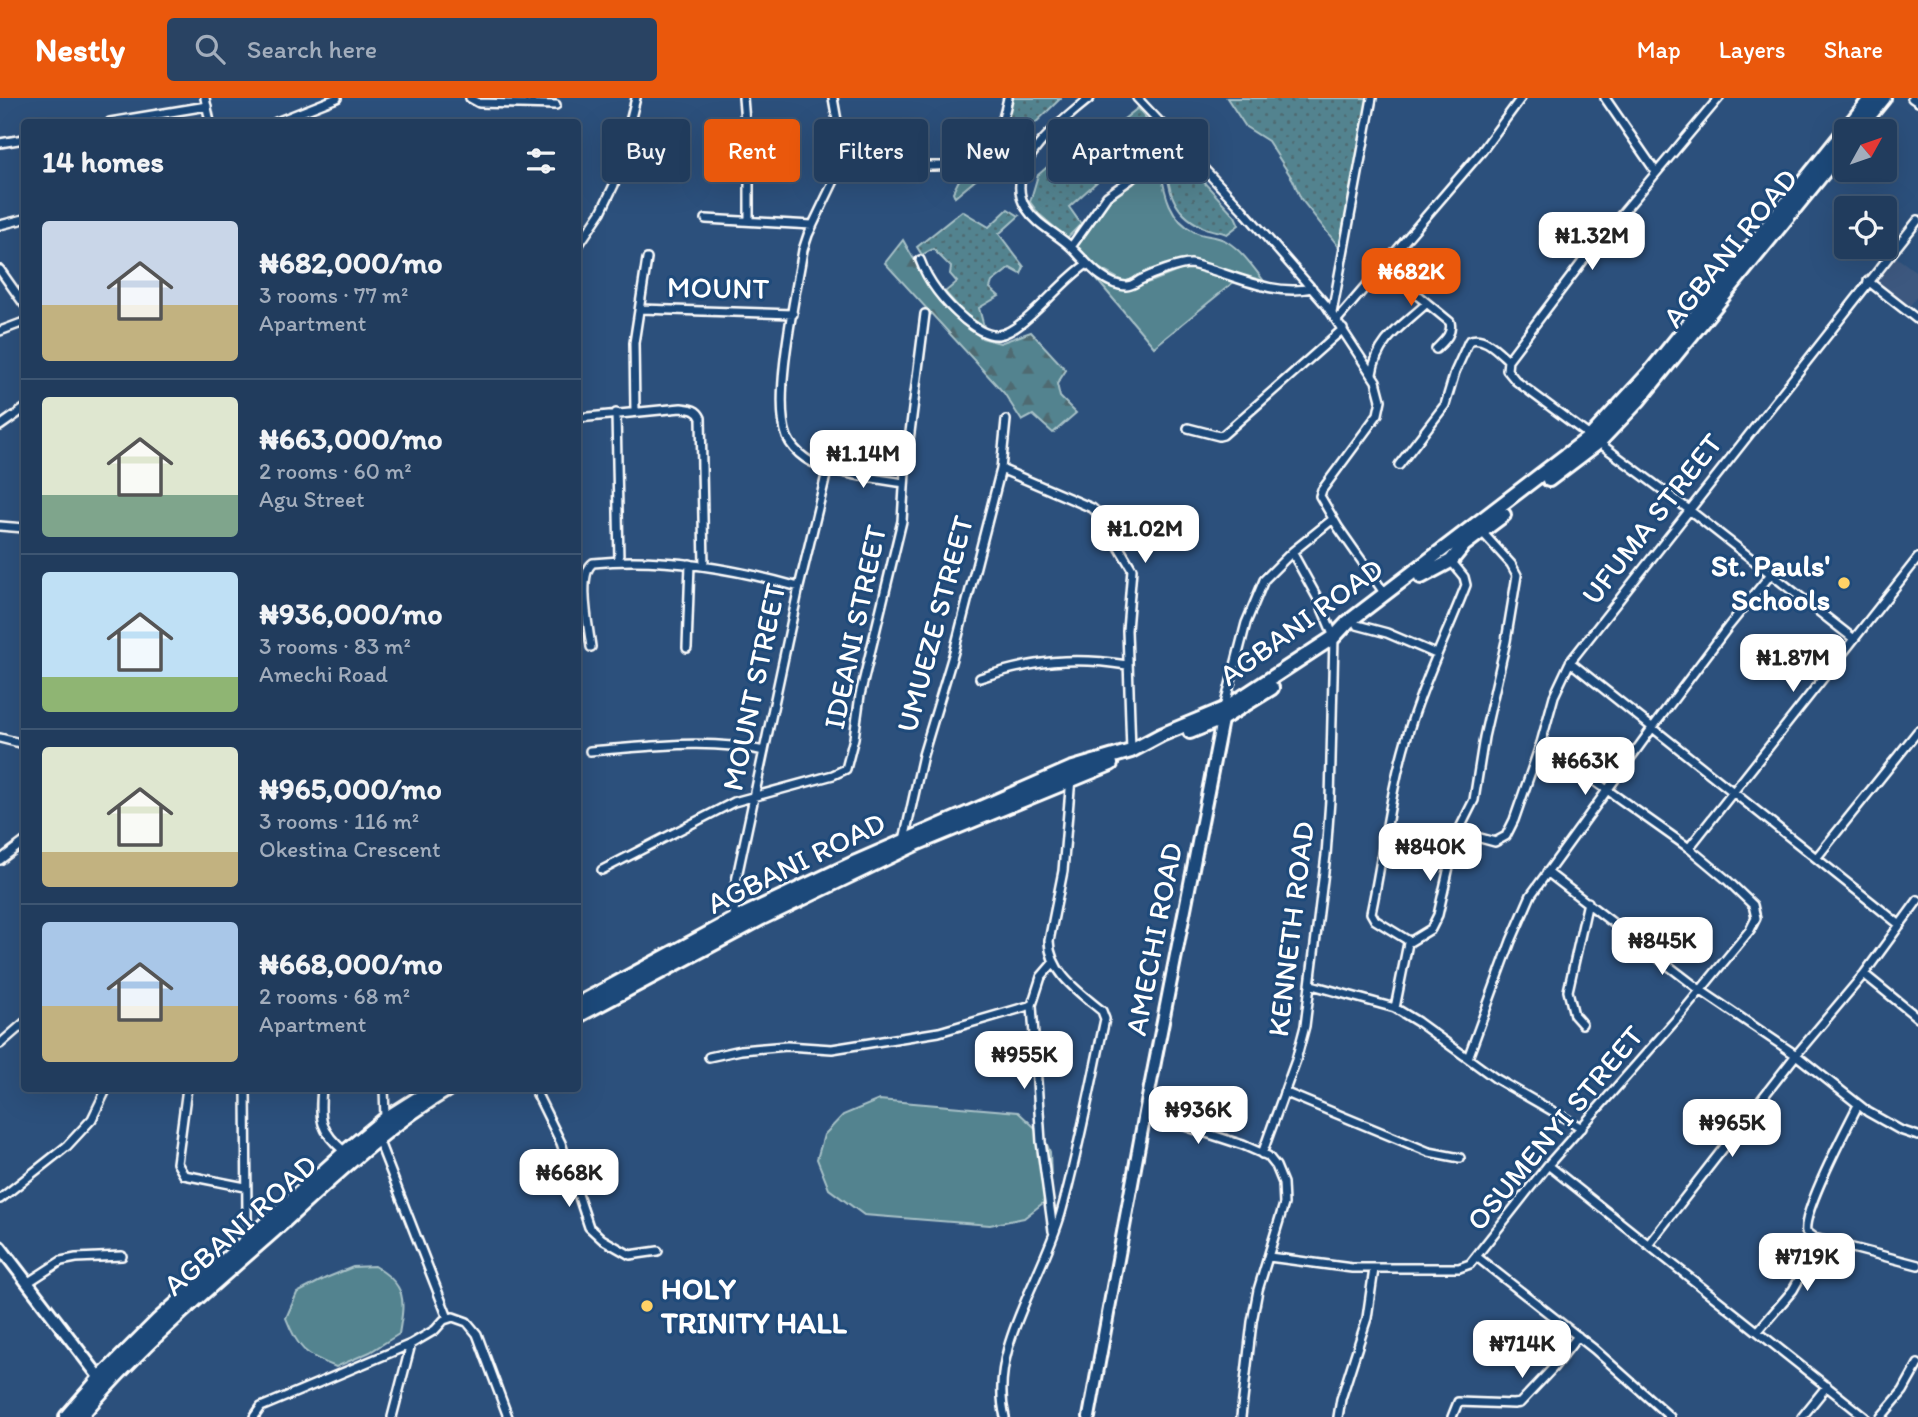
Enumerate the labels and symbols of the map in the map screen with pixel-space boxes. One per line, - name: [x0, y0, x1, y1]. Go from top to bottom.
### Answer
- north arrow: [1834, 119, 1897, 182]
- street label: AGBANI ROAD: [1654, 161, 1805, 335]
- pin: ₦1.32M: [1535, 212, 1649, 272]
- pin: ₦682K: [1362, 248, 1460, 308]
- street label: MOUNT: [667, 268, 770, 307]
- street label: UFUMA STREET: [1573, 425, 1730, 612]
- pin: ₦1.14M: [806, 430, 920, 490]
- pin: ₦1.02M: [1088, 505, 1202, 565]
- street label: UMUEZE STREET: [888, 511, 981, 736]
- street label: IDEANI STREET: [815, 521, 894, 732]
- place label: St. Pauls' Schools: [1711, 547, 1830, 618]
- street label: AGBANI ROAD: [1211, 550, 1390, 694]
- marker: St. Pauls' Schools: [1836, 575, 1852, 591]
- street label: MOUNT STREET: [713, 579, 794, 794]
- pin: ₦1.87M: [1736, 634, 1850, 694]
- pin: ₦663K: [1536, 738, 1634, 797]
- street label: AGBANI ROAD: [700, 803, 891, 922]
- street label: KENNETH ROAD: [1259, 819, 1322, 1039]
- pin: ₦840K: [1381, 824, 1479, 883]
- street label: AMECHI ROAD: [1117, 839, 1190, 1038]
- pin: ₦845K: [1613, 918, 1711, 977]
- street label: OSUMENYI STREET: [1458, 1017, 1651, 1238]
- pin: ₦955K: [975, 1032, 1073, 1091]
- pin: ₦936K: [1149, 1086, 1247, 1146]
- pin: ₦965K: [1683, 1100, 1781, 1159]
- street label: AGBANI ROAD: [155, 1146, 324, 1303]
- pin: ₦668K: [520, 1150, 618, 1209]
- pin: ₦719K: [1758, 1234, 1856, 1293]
- place label: HOLY TRINITY HALL: [660, 1270, 847, 1341]
- marker: HOLY TRINITY HALL: [639, 1298, 655, 1314]
- pin: ₦714K: [1473, 1320, 1571, 1380]

